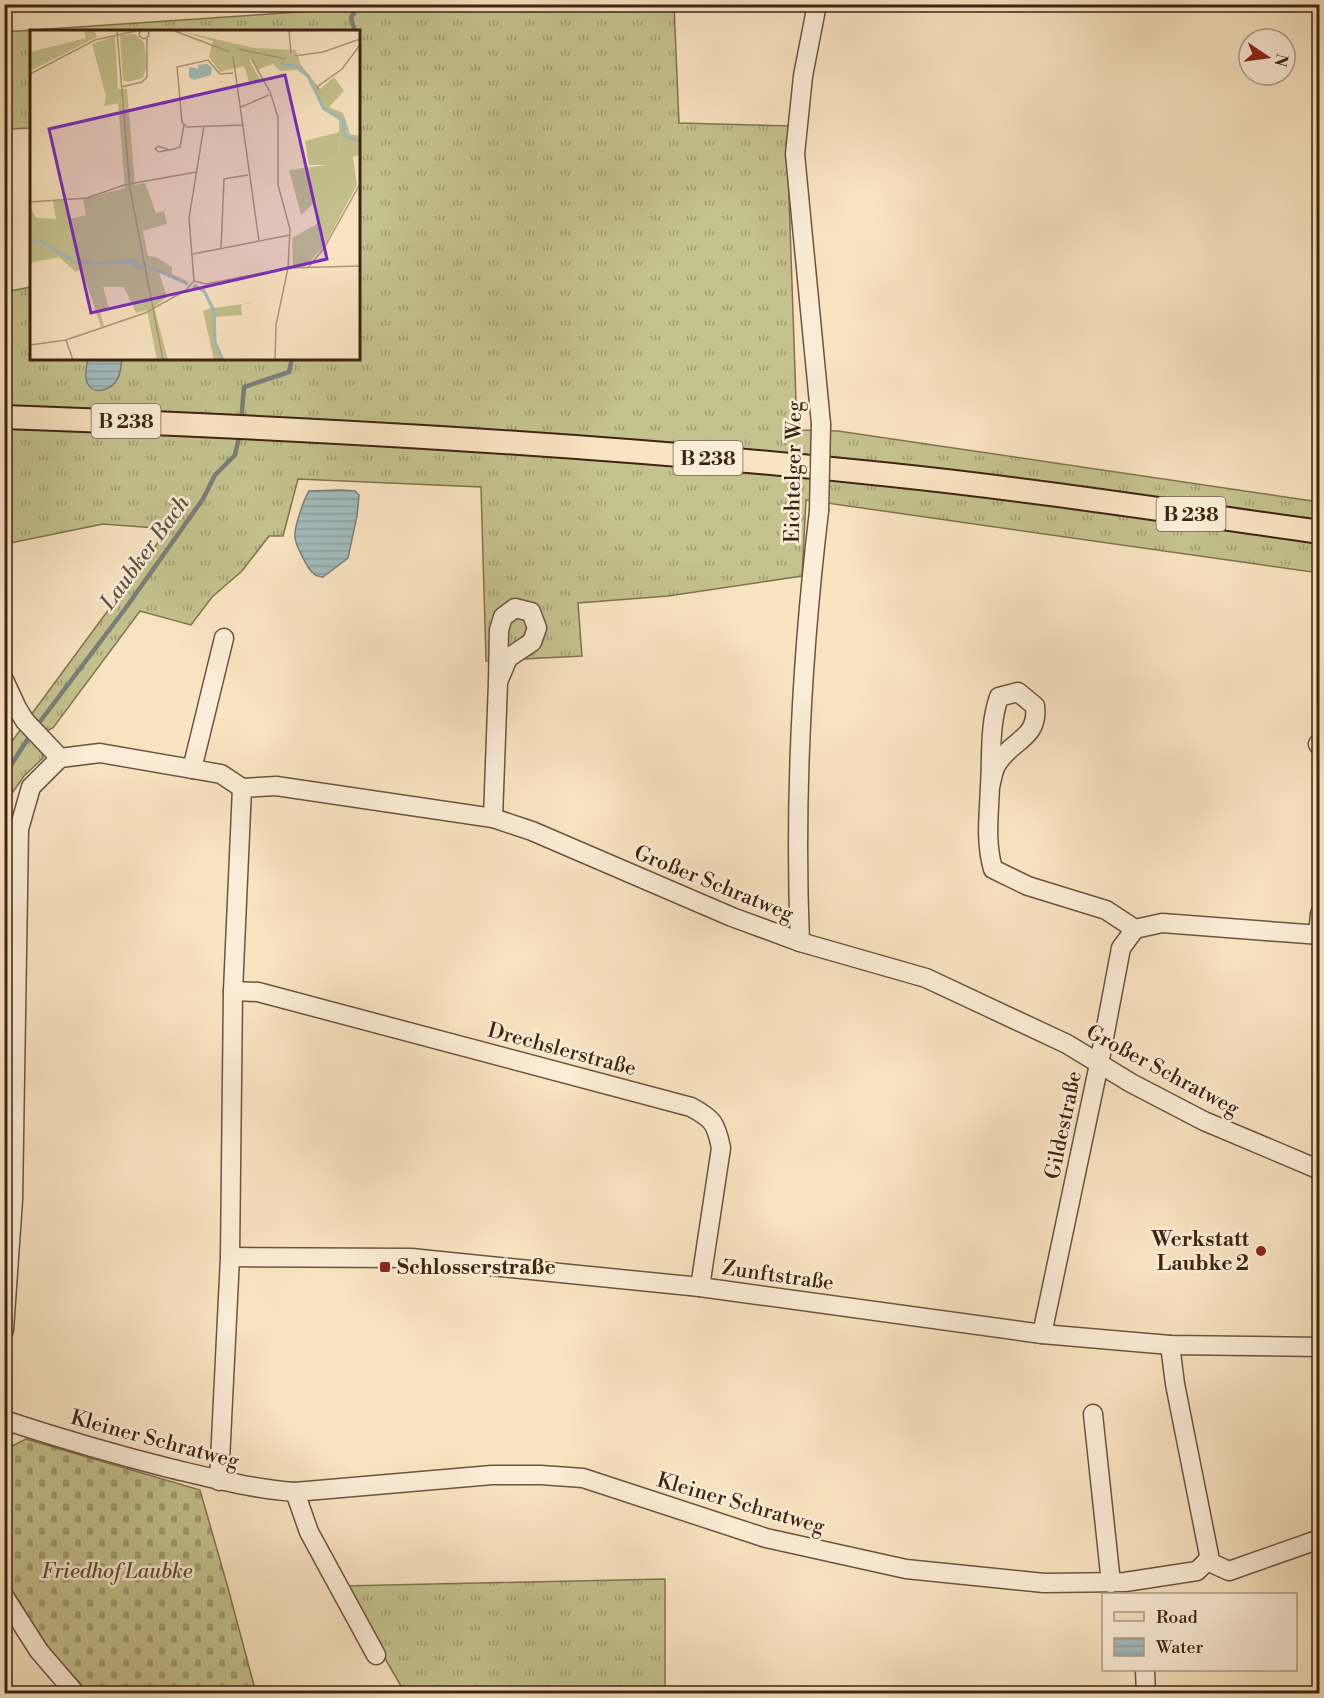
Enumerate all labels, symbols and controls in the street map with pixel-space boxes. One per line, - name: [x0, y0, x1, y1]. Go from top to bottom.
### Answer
- north arrow: [1237, 27, 1297, 87]
- inset map: [30, 30, 360, 360]
- text: N: [1269, 52, 1292, 69]
- street label: Eichtelger Weg: [780, 401, 808, 543]
- road number: B 238: [92, 404, 160, 438]
- road number: B 238: [674, 441, 742, 475]
- water label: Laubker Bach: [94, 490, 196, 616]
- road number: B 238: [1156, 497, 1226, 531]
- street label: Großer Schratweg: [630, 840, 797, 928]
- street label: Drechslerstraße: [485, 1018, 639, 1082]
- street label: Großer Schratweg: [1081, 1020, 1244, 1122]
- street label: Gildestraße: [1040, 1069, 1088, 1182]
- place label: Werkstatt Laubke 2: [1150, 1227, 1250, 1277]
- marker: Werkstatt Laubke 2: [1254, 1244, 1268, 1258]
- place label: Schlosserstraße: [397, 1255, 556, 1281]
- street label: Zunftstraße: [720, 1255, 835, 1297]
- marker: Schlosserstraße: [378, 1260, 392, 1274]
- street label: Kleiner Schratweg: [68, 1405, 242, 1475]
- street label: Kleiner Schratweg: [654, 1468, 828, 1540]
- park label: Friedhof Laubke: [41, 1559, 193, 1585]
- legend: [1102, 1593, 1297, 1671]
- text: Road: [1156, 1606, 1199, 1629]
- text: Water: [1155, 1636, 1204, 1659]

